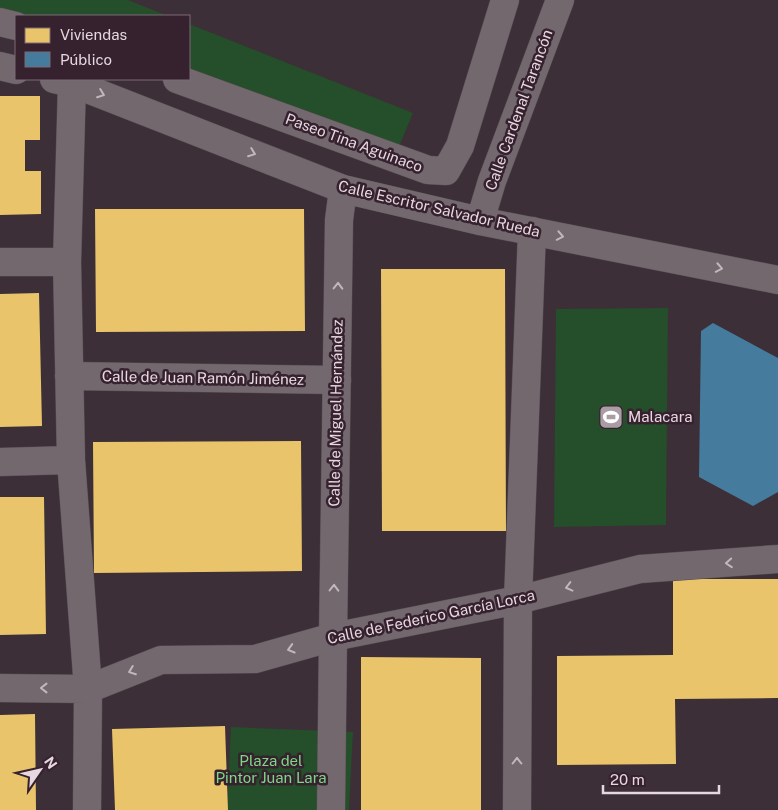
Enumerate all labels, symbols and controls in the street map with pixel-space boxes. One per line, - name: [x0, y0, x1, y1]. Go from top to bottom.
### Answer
- legend: [15, 15, 190, 80]
- text: Viviendas: [60, 26, 127, 43]
- street label: Calle Cardenal Tarancón: [481, 27, 556, 193]
- text: Público: [60, 51, 112, 68]
- one-way arrow: [96, 88, 104, 98]
- street label: Paseo Tina Aguinaco: [283, 110, 425, 175]
- one-way arrow: [247, 147, 256, 158]
- street label: Calle Escritor Salvador Rueda: [336, 177, 542, 240]
- one-way arrow: [556, 231, 564, 241]
- one-way arrow: [715, 262, 724, 273]
- one-way arrow: [333, 281, 343, 289]
- street label: Calle de Miguel Hernández: [325, 319, 346, 507]
- street label: Calle de Juan Ramón Jiménez: [102, 367, 304, 388]
- sports icon: Malacara: [598, 404, 624, 430]
- place label: Malacara: [628, 408, 693, 425]
- one-way arrow: [725, 557, 733, 568]
- one-way arrow: [566, 581, 574, 591]
- one-way arrow: [329, 584, 339, 592]
- street label: Calle de Federico García Lorca: [326, 586, 536, 647]
- one-way arrow: [288, 643, 296, 653]
- one-way arrow: [129, 666, 137, 676]
- one-way arrow: [40, 683, 48, 694]
- north arrow: [15, 745, 65, 795]
- park label: Plaza del Pintor Juan Lara: [215, 752, 327, 786]
- text: N: [41, 754, 60, 772]
- one-way arrow: [512, 757, 522, 765]
- scale bar: [603, 762, 719, 794]
- text: 20 m: [610, 771, 645, 788]

